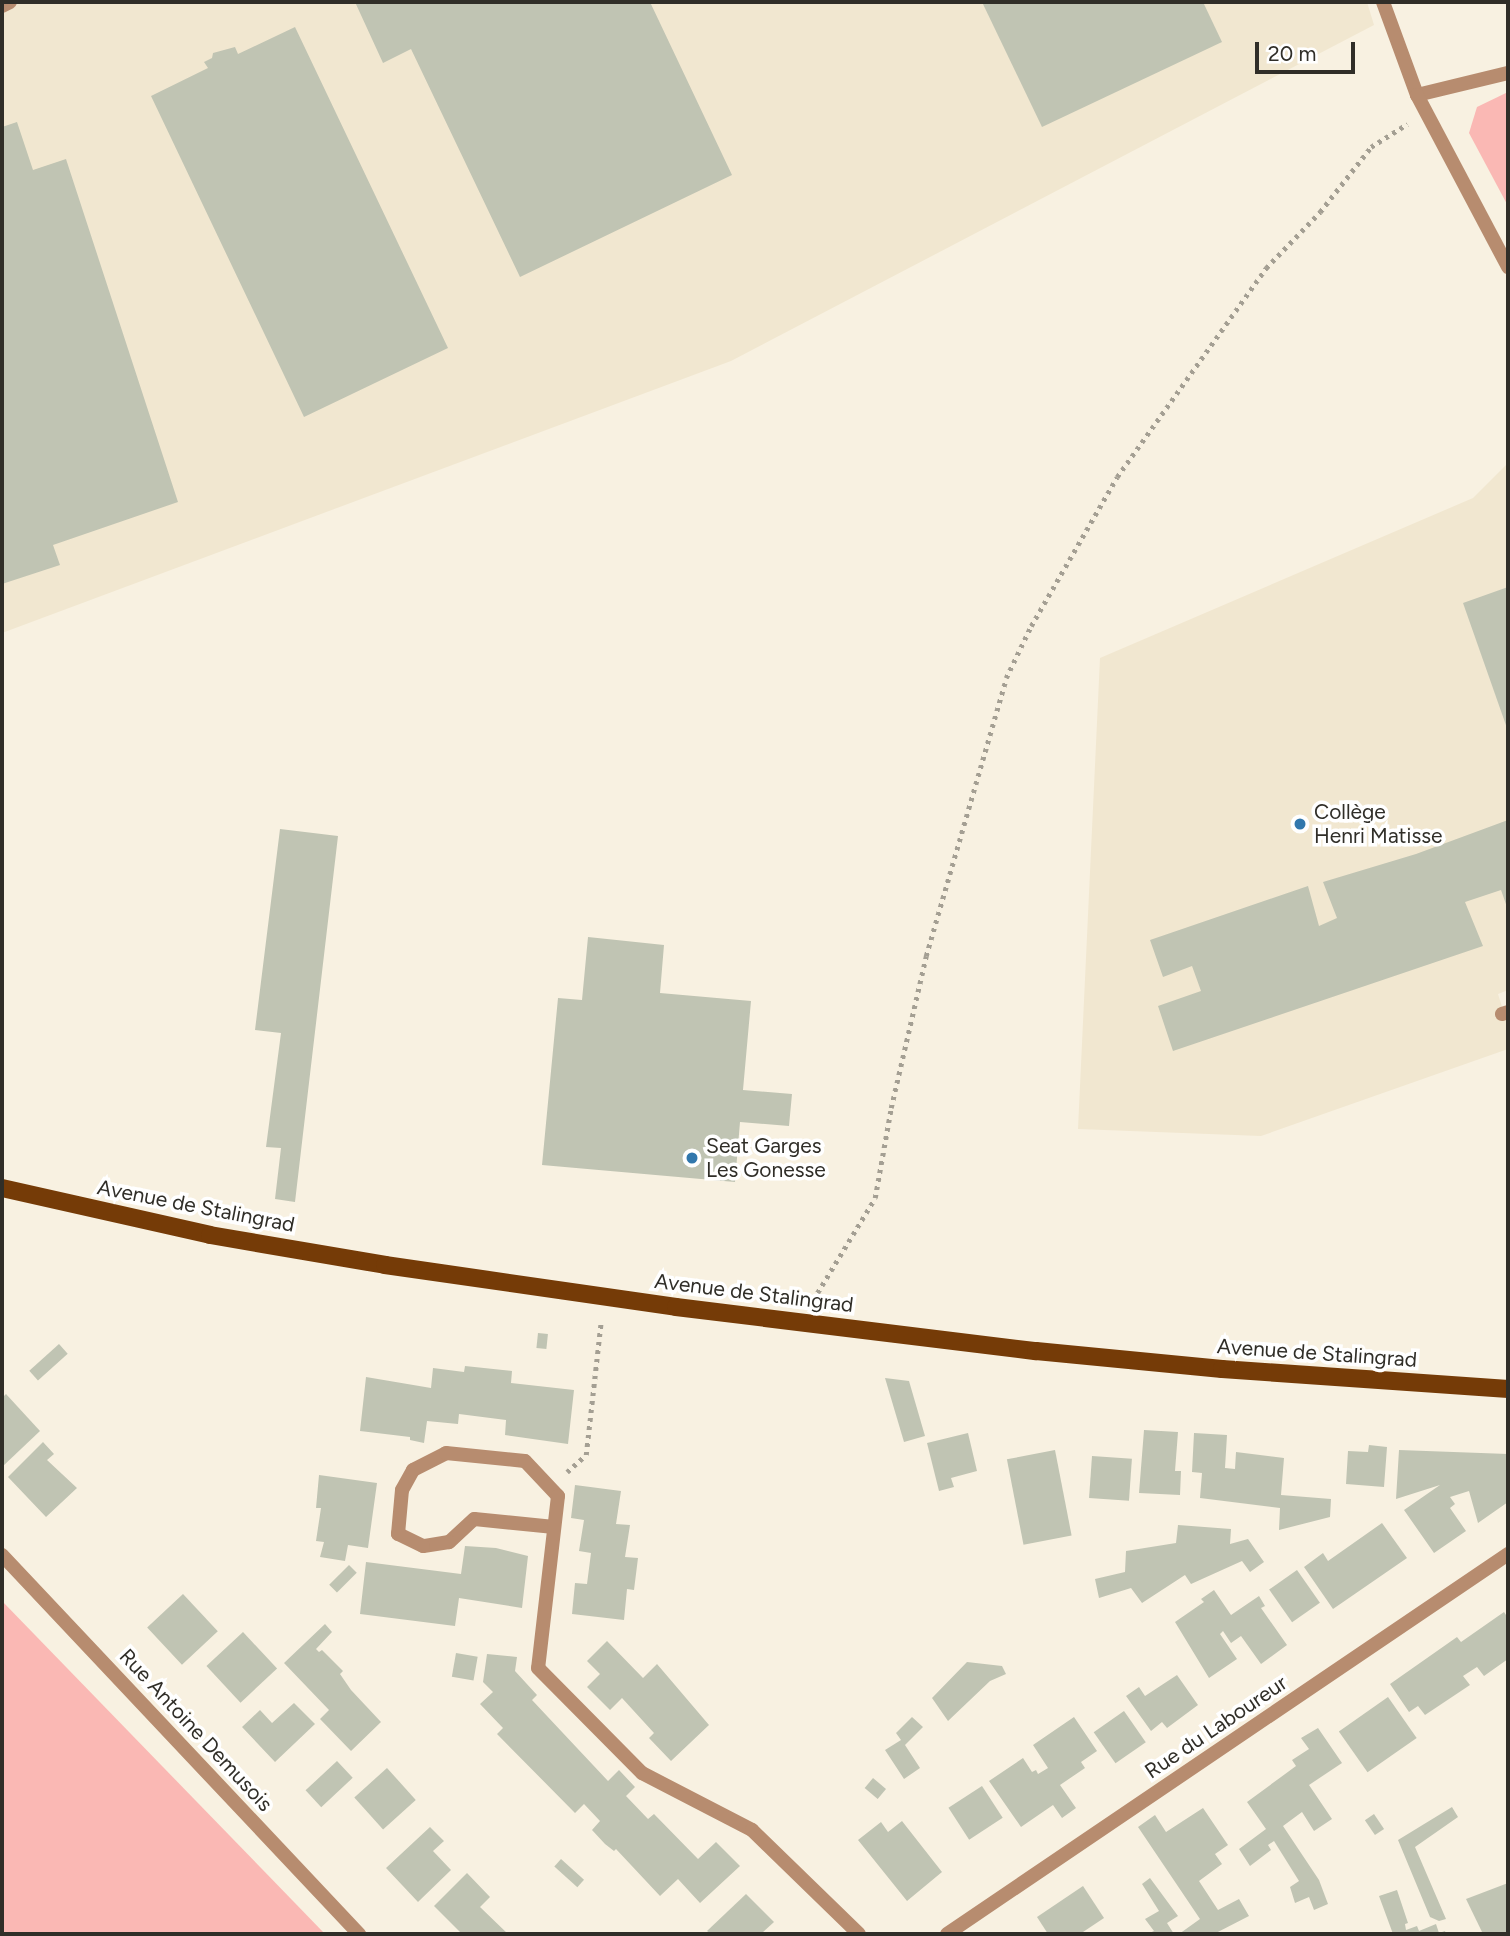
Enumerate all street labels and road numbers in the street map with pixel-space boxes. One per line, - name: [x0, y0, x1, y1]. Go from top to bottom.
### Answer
- street label: Avenue de Stalingrad: [95, 1175, 297, 1237]
- street label: Avenue de Stalingrad: [653, 1268, 855, 1318]
- street label: Avenue de Stalingrad: [1216, 1333, 1418, 1373]
- street label: Rue Antoine Demusois: [114, 1644, 278, 1816]
- street label: Rue du Laboureur: [1140, 1670, 1292, 1784]

